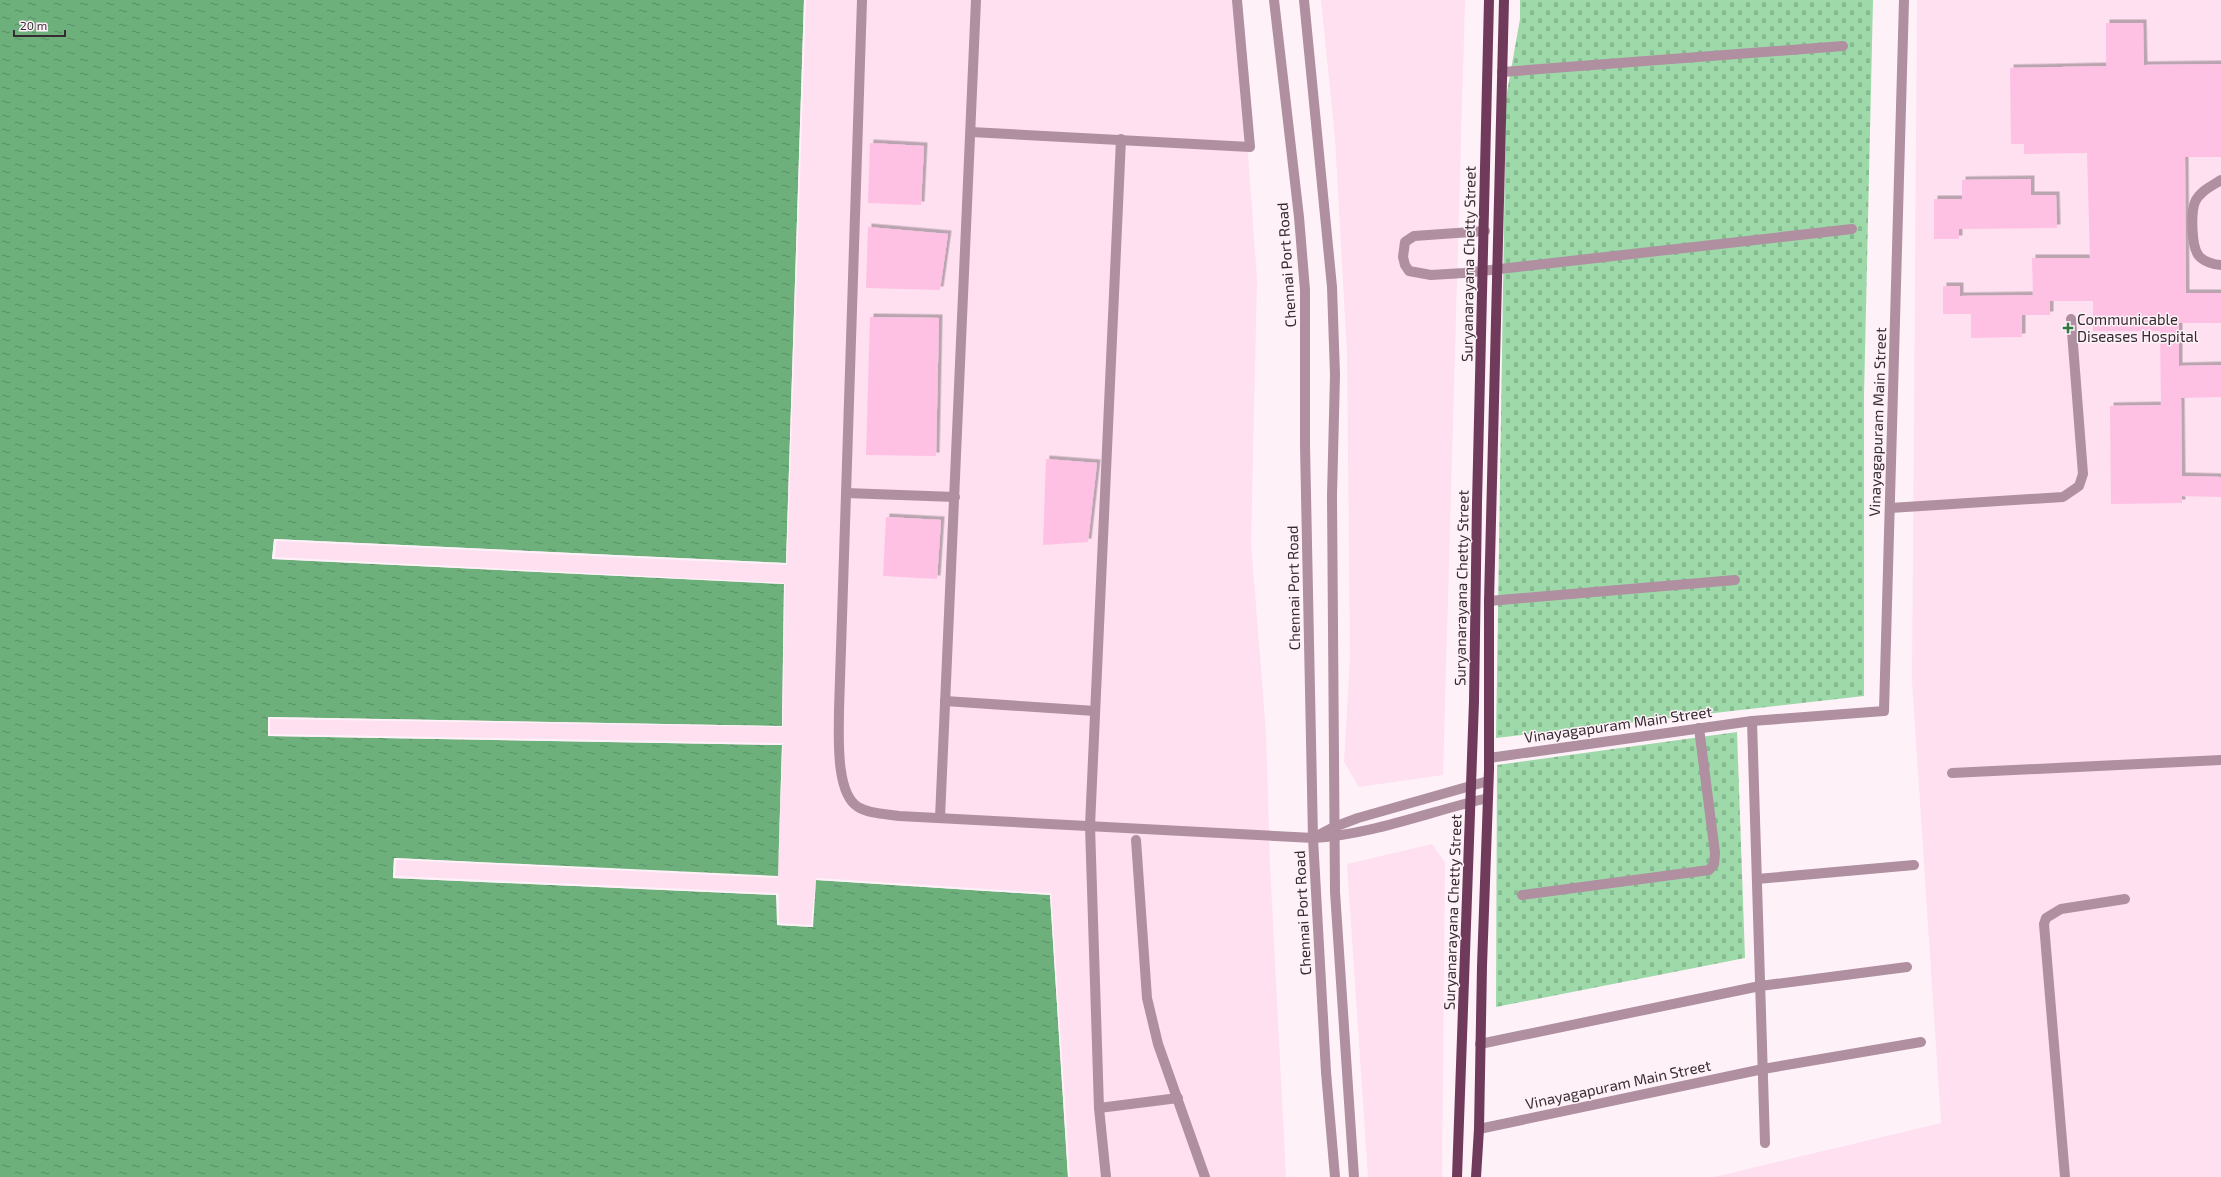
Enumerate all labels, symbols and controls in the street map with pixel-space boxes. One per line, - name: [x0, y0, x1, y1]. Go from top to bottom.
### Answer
- scale bar: [14, 12, 65, 38]
- text: 20 m: [20, 18, 47, 32]
- street label: Suryanarayana Chetty Street: [1457, 166, 1479, 362]
- street label: Chennai Port Road: [1273, 202, 1299, 328]
- place label: Communicable Diseases Hospital: [2077, 310, 2199, 345]
- marker: Communicable Diseases Hospital: [2062, 322, 2074, 334]
- street label: Vinayagapuram Main Street: [1865, 327, 1889, 517]
- street label: Suryanarayana Chetty Street: [1450, 490, 1472, 686]
- street label: Chennai Port Road: [1283, 525, 1303, 651]
- street label: Vinayagapuram Main Street: [1523, 702, 1713, 746]
- street label: Suryanarayana Chetty Street: [1440, 813, 1464, 1010]
- street label: Chennai Port Road: [1290, 850, 1314, 976]
- street label: Vinayagapuram Main Street: [1524, 1055, 1713, 1112]

